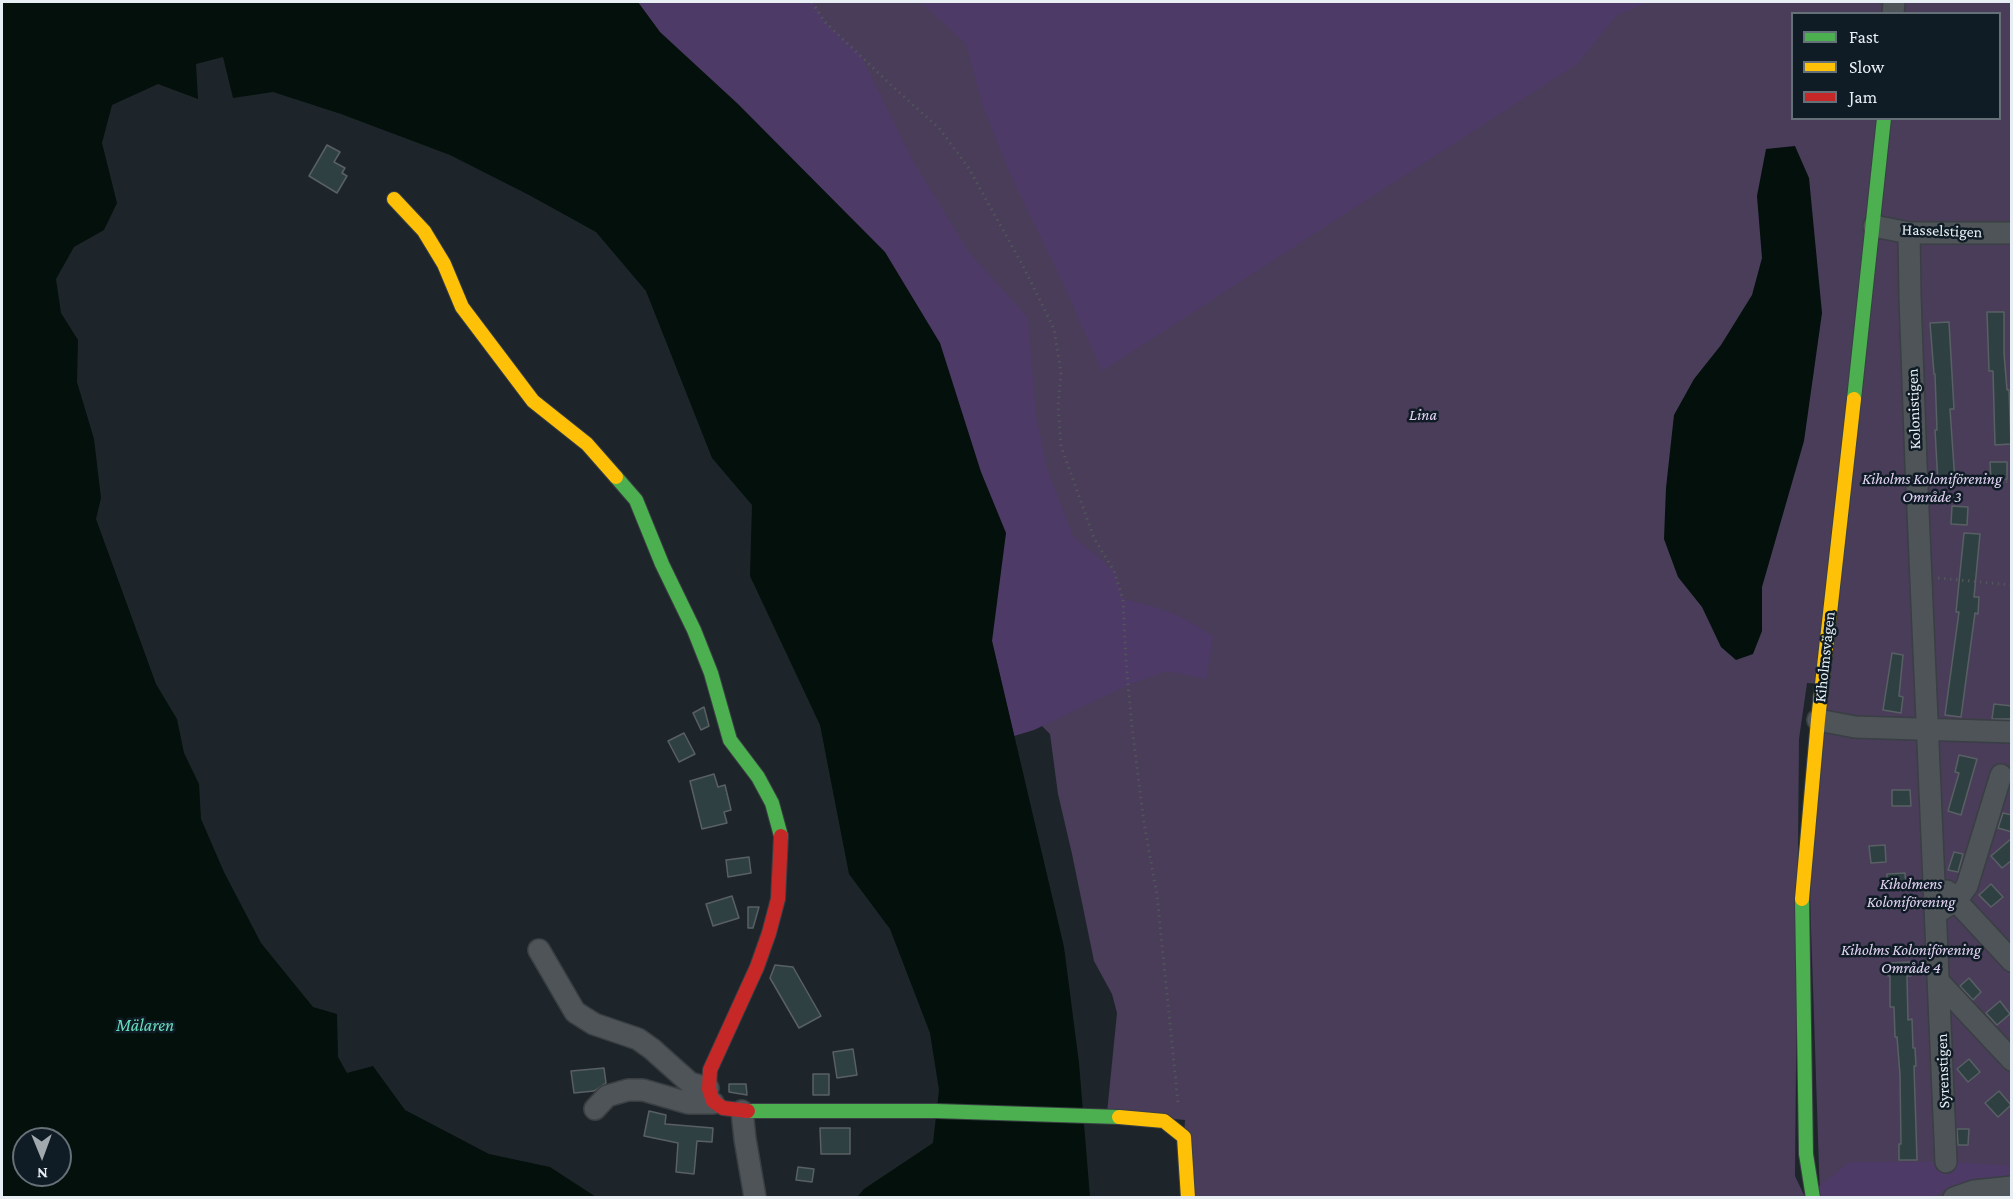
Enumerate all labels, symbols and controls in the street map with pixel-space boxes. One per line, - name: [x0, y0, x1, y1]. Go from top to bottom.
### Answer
- legend: [1791, 12, 2001, 120]
- text: Fast: [1849, 27, 1879, 47]
- text: Slow: [1849, 57, 1884, 77]
- text: Jam: [1849, 87, 1877, 107]
- street label: Hasselstigen: [1901, 220, 1983, 242]
- street label: Kolonistigen: [1903, 368, 1925, 450]
- park label: Lina: [1409, 405, 1437, 425]
- park label: Kiholms Koloniförening Område 3: [1862, 469, 2002, 507]
- street label: Kiholmsvägen: [1811, 611, 1839, 703]
- park label: Kiholmens Koloniförening: [1867, 874, 1955, 912]
- park label: Kiholms Koloniförening Område 4: [1841, 940, 1981, 978]
- water label: Mälaren: [116, 1014, 174, 1036]
- street label: Syrenstigen: [1932, 1033, 1954, 1109]
- north arrow: [12, 1127, 72, 1187]
- text: N: [37, 1165, 48, 1182]

